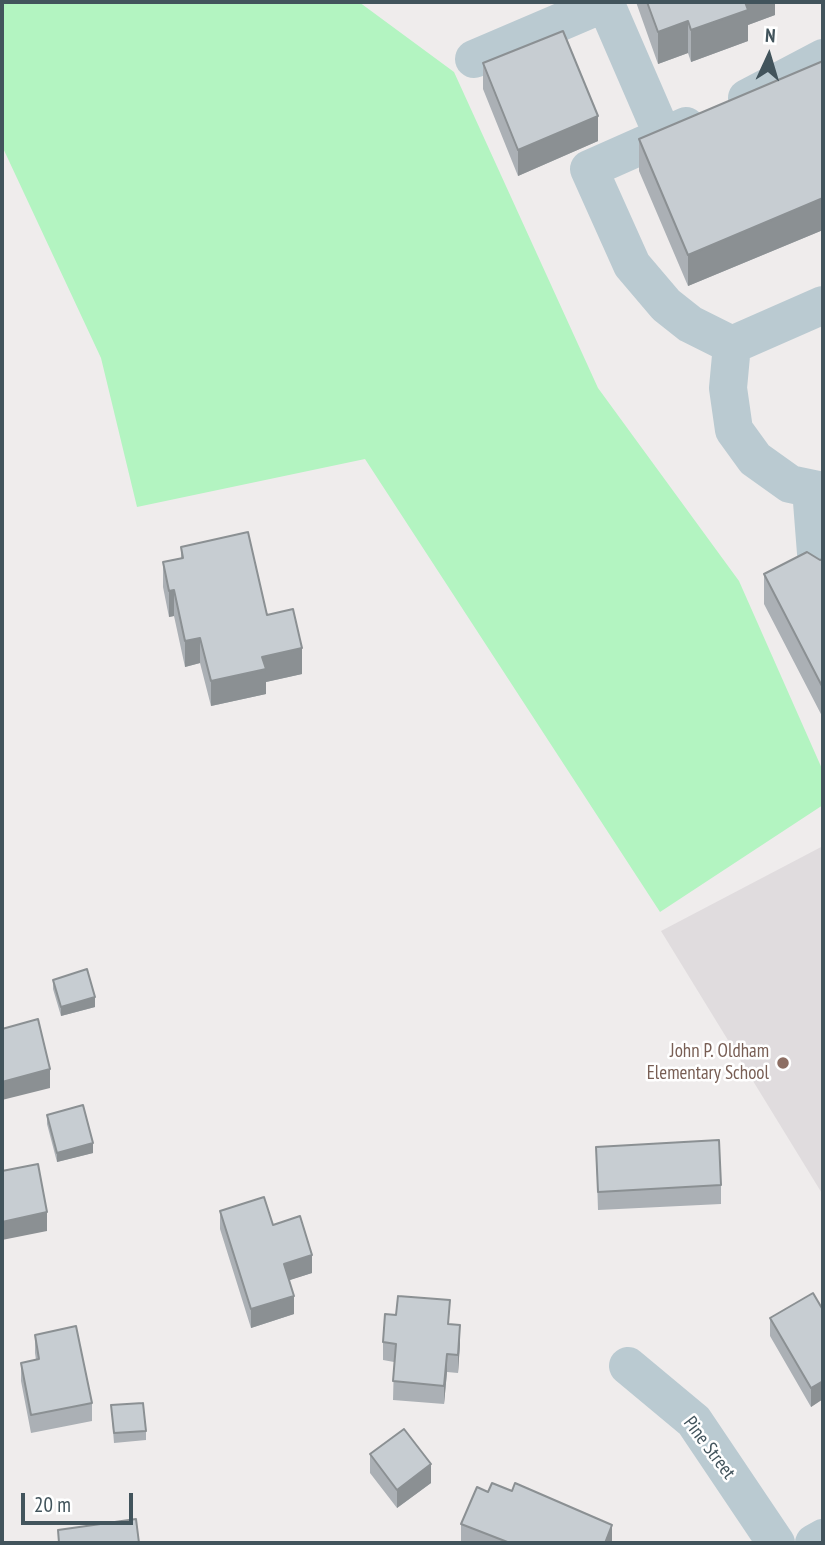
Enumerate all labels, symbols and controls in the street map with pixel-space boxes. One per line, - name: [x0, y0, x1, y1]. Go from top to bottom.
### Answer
- north arrow: [734, 21, 804, 91]
- text: N: [764, 23, 776, 47]
- place label: John P. Oldham Elementary School: [647, 1041, 769, 1085]
- marker: John P. Oldham Elementary School: [775, 1055, 791, 1071]
- street label: Pine Street: [678, 1412, 740, 1484]
- scale bar: [24, 1478, 136, 1522]
- text: 20 m: [34, 1491, 71, 1518]

